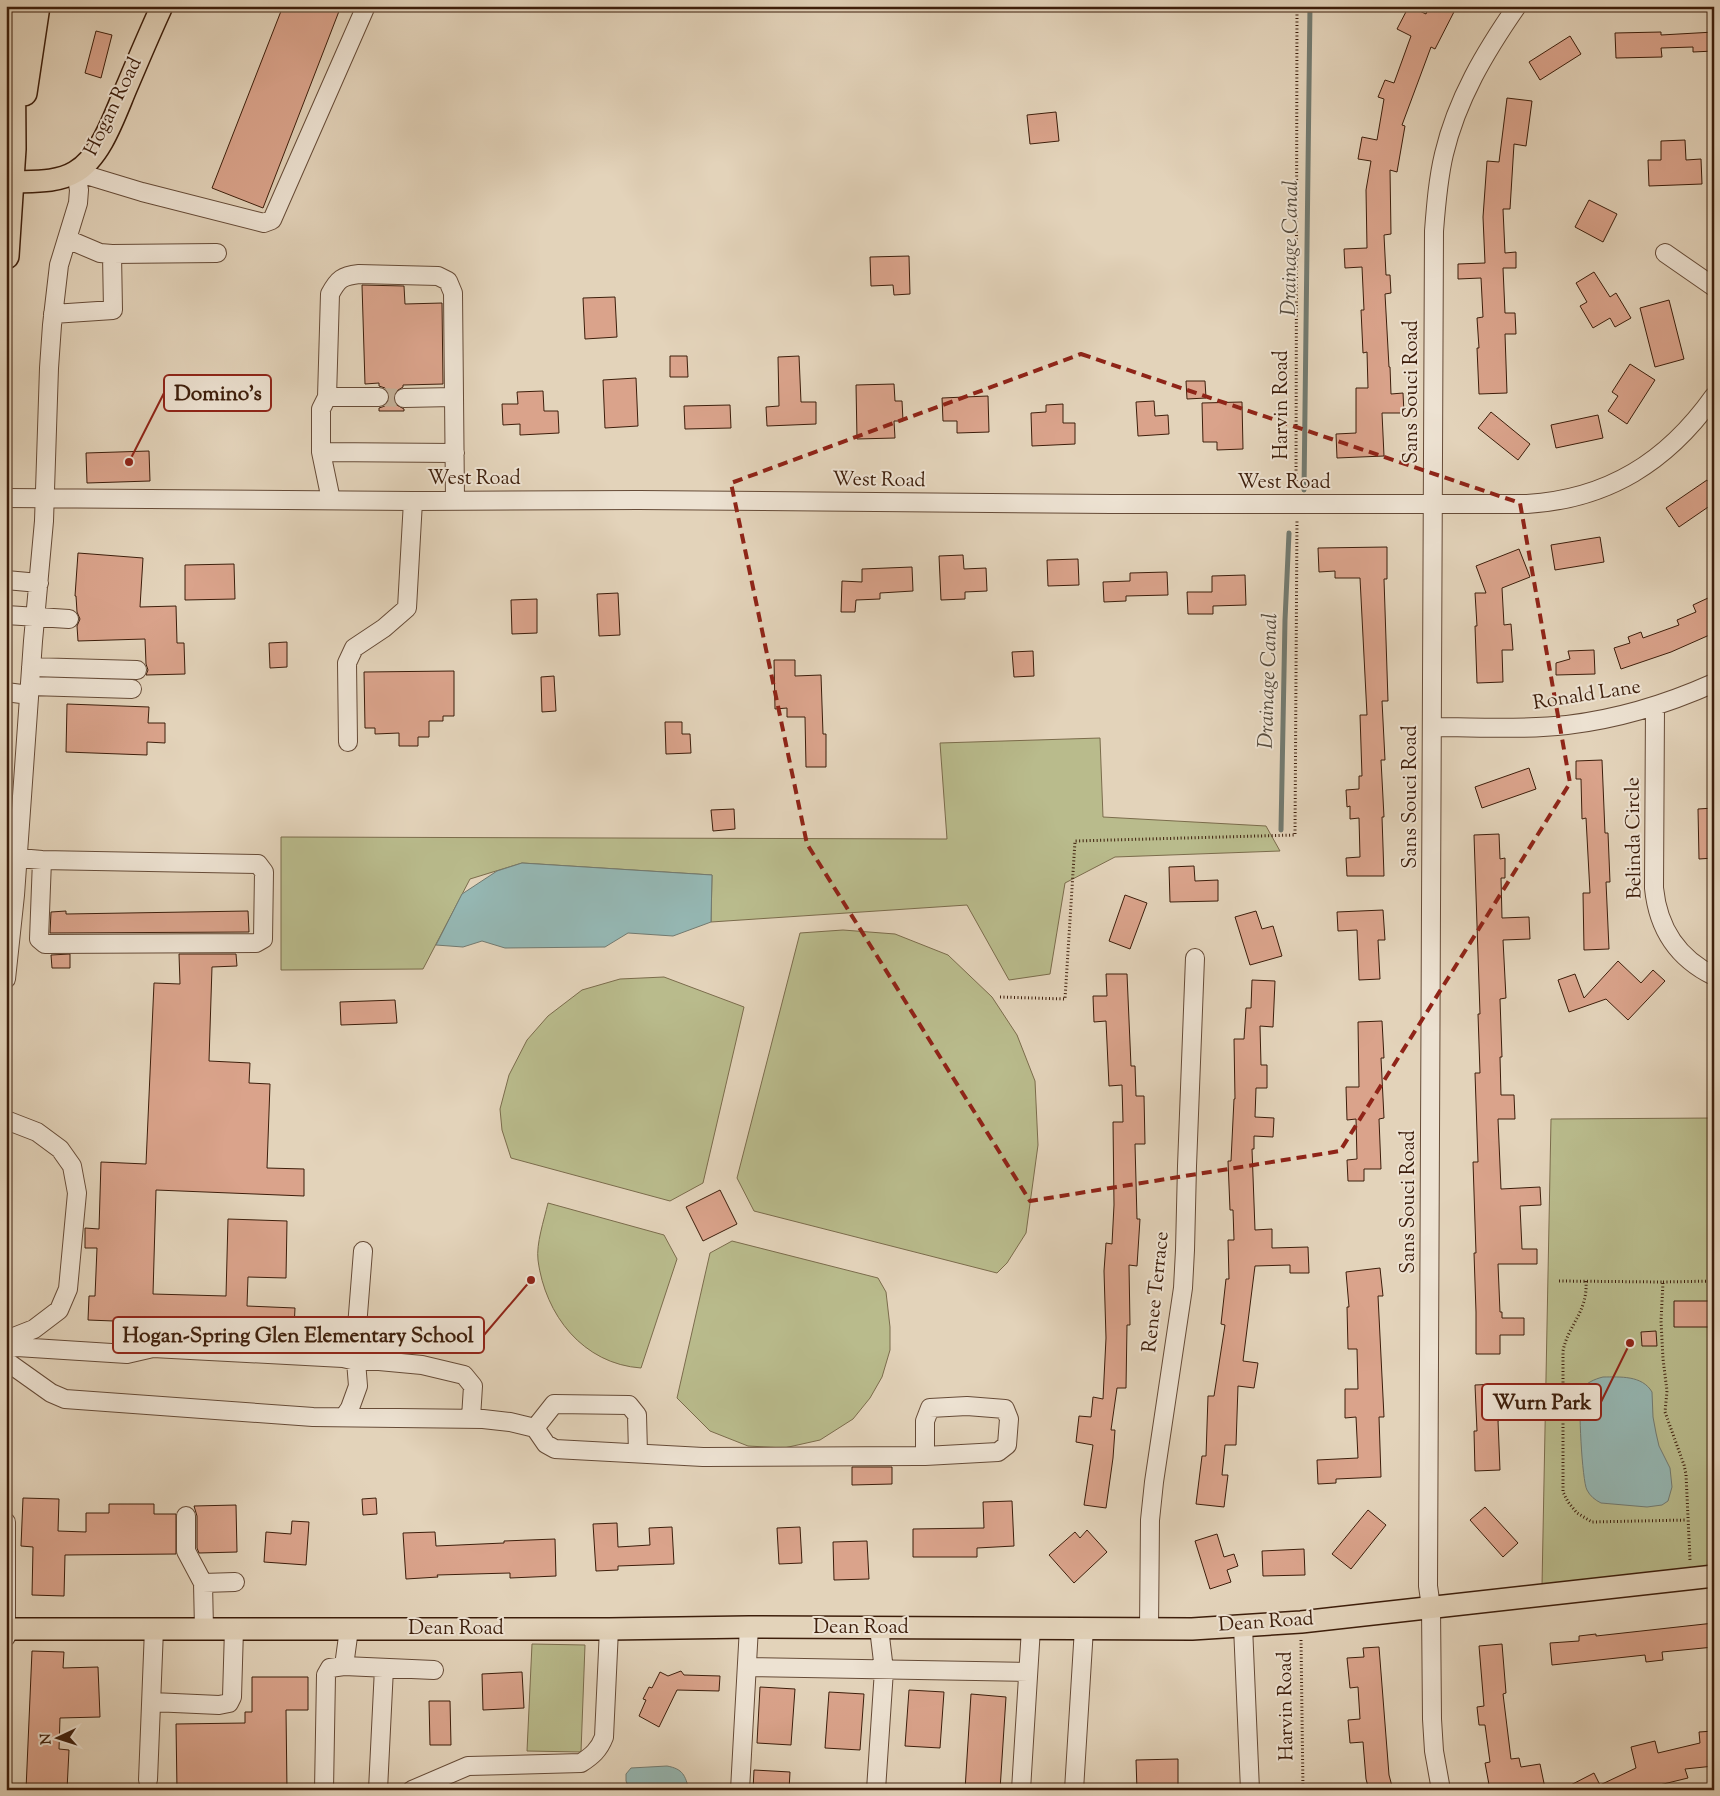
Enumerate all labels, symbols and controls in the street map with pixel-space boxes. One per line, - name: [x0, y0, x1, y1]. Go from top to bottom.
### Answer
- street label: Hogan Road: [78, 53, 150, 161]
- water label: Drainage Canal: [1275, 180, 1307, 316]
- street label: Sans Souci Road: [1398, 320, 1427, 464]
- street label: Harvin Road: [1268, 350, 1297, 460]
- callout: Domino's: [164, 375, 271, 411]
- text: Domino's: [174, 380, 262, 410]
- street label: West Road: [427, 465, 521, 494]
- street label: West Road: [832, 466, 926, 496]
- street label: West Road: [1237, 469, 1331, 498]
- water label: Drainage Canal: [1252, 613, 1286, 749]
- street label: Ronald Lane: [1531, 673, 1643, 719]
- street label: Sans Souci Road: [1397, 725, 1426, 869]
- street label: Belinda Circle: [1619, 777, 1651, 899]
- street label: Sans Souci Road: [1395, 1130, 1424, 1274]
- street label: Renee Terrace: [1136, 1230, 1178, 1354]
- callout: Hogan-Spring Glen Elementary School: [113, 1317, 484, 1353]
- text: Hogan-Spring Glen Elementary School: [122, 1322, 474, 1352]
- callout: Wurn Park: [1482, 1384, 1601, 1420]
- text: Wurn Park: [1492, 1389, 1592, 1419]
- street label: Dean Road: [1217, 1605, 1315, 1641]
- street label: Dean Road: [813, 1614, 909, 1643]
- street label: Dean Road: [408, 1615, 504, 1644]
- street label: Harvin Road: [1272, 1651, 1302, 1761]
- north arrow: [32, 1714, 82, 1764]
- text: N: [37, 1732, 57, 1745]

